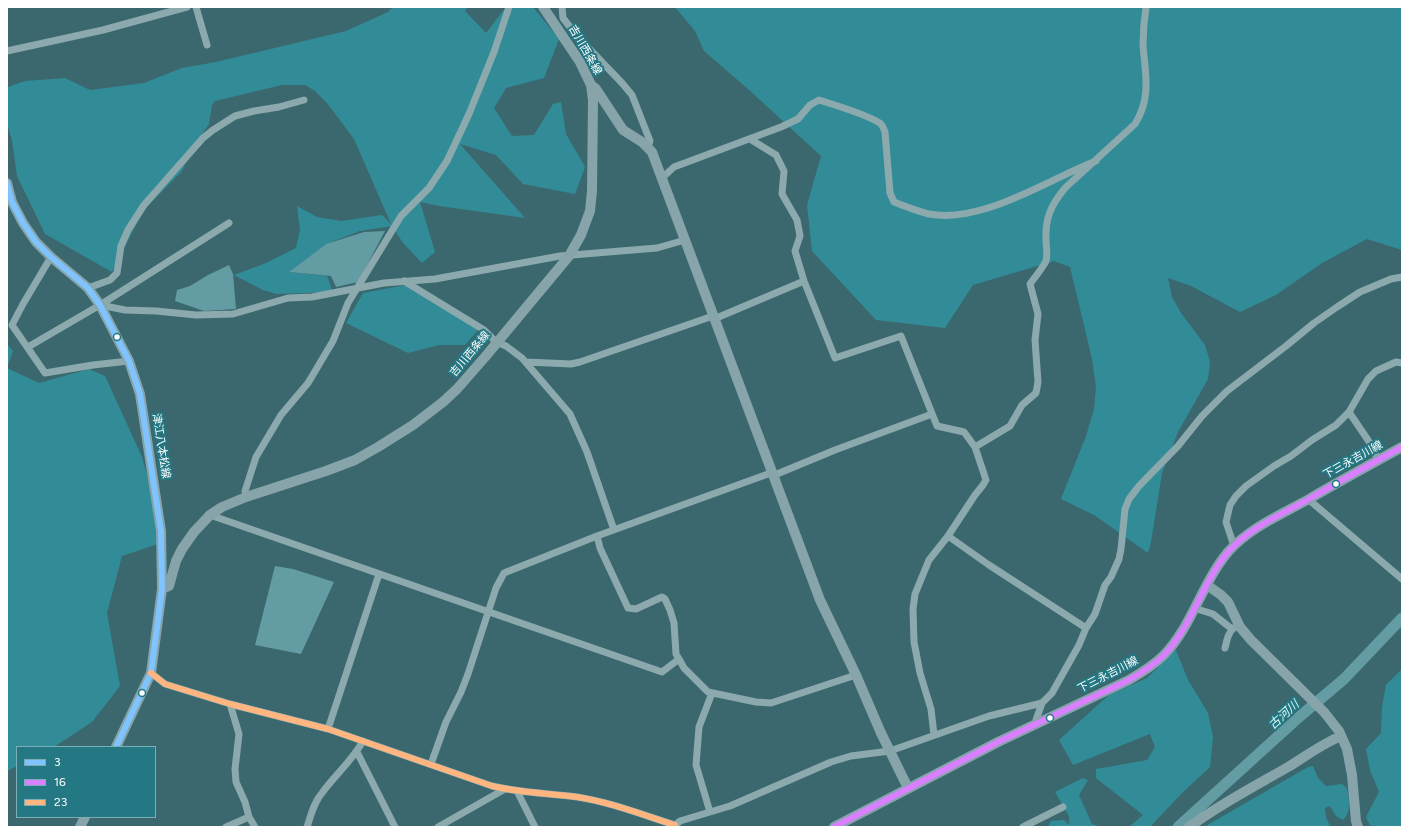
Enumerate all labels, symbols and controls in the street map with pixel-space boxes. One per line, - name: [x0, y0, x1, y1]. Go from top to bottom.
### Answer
- street label: 吉川西条線: [566, 23, 604, 77]
- street label: 吉川西条線: [447, 329, 493, 379]
- unlabelled marker: [112, 332, 122, 342]
- street label: 津江八本松線: [149, 412, 173, 480]
- street label: 下三永吉川線: [1321, 438, 1385, 482]
- unlabelled marker: [1331, 479, 1341, 489]
- street label: 下三永吉川線: [1076, 654, 1140, 696]
- unlabelled marker: [137, 688, 147, 698]
- water label: 古河川: [1266, 698, 1302, 732]
- unlabelled marker: [1045, 713, 1055, 723]
- legend: [16, 746, 156, 818]
- text: 3: [54, 755, 61, 769]
- text: 16: [54, 775, 66, 789]
- text: 23: [54, 795, 67, 809]

